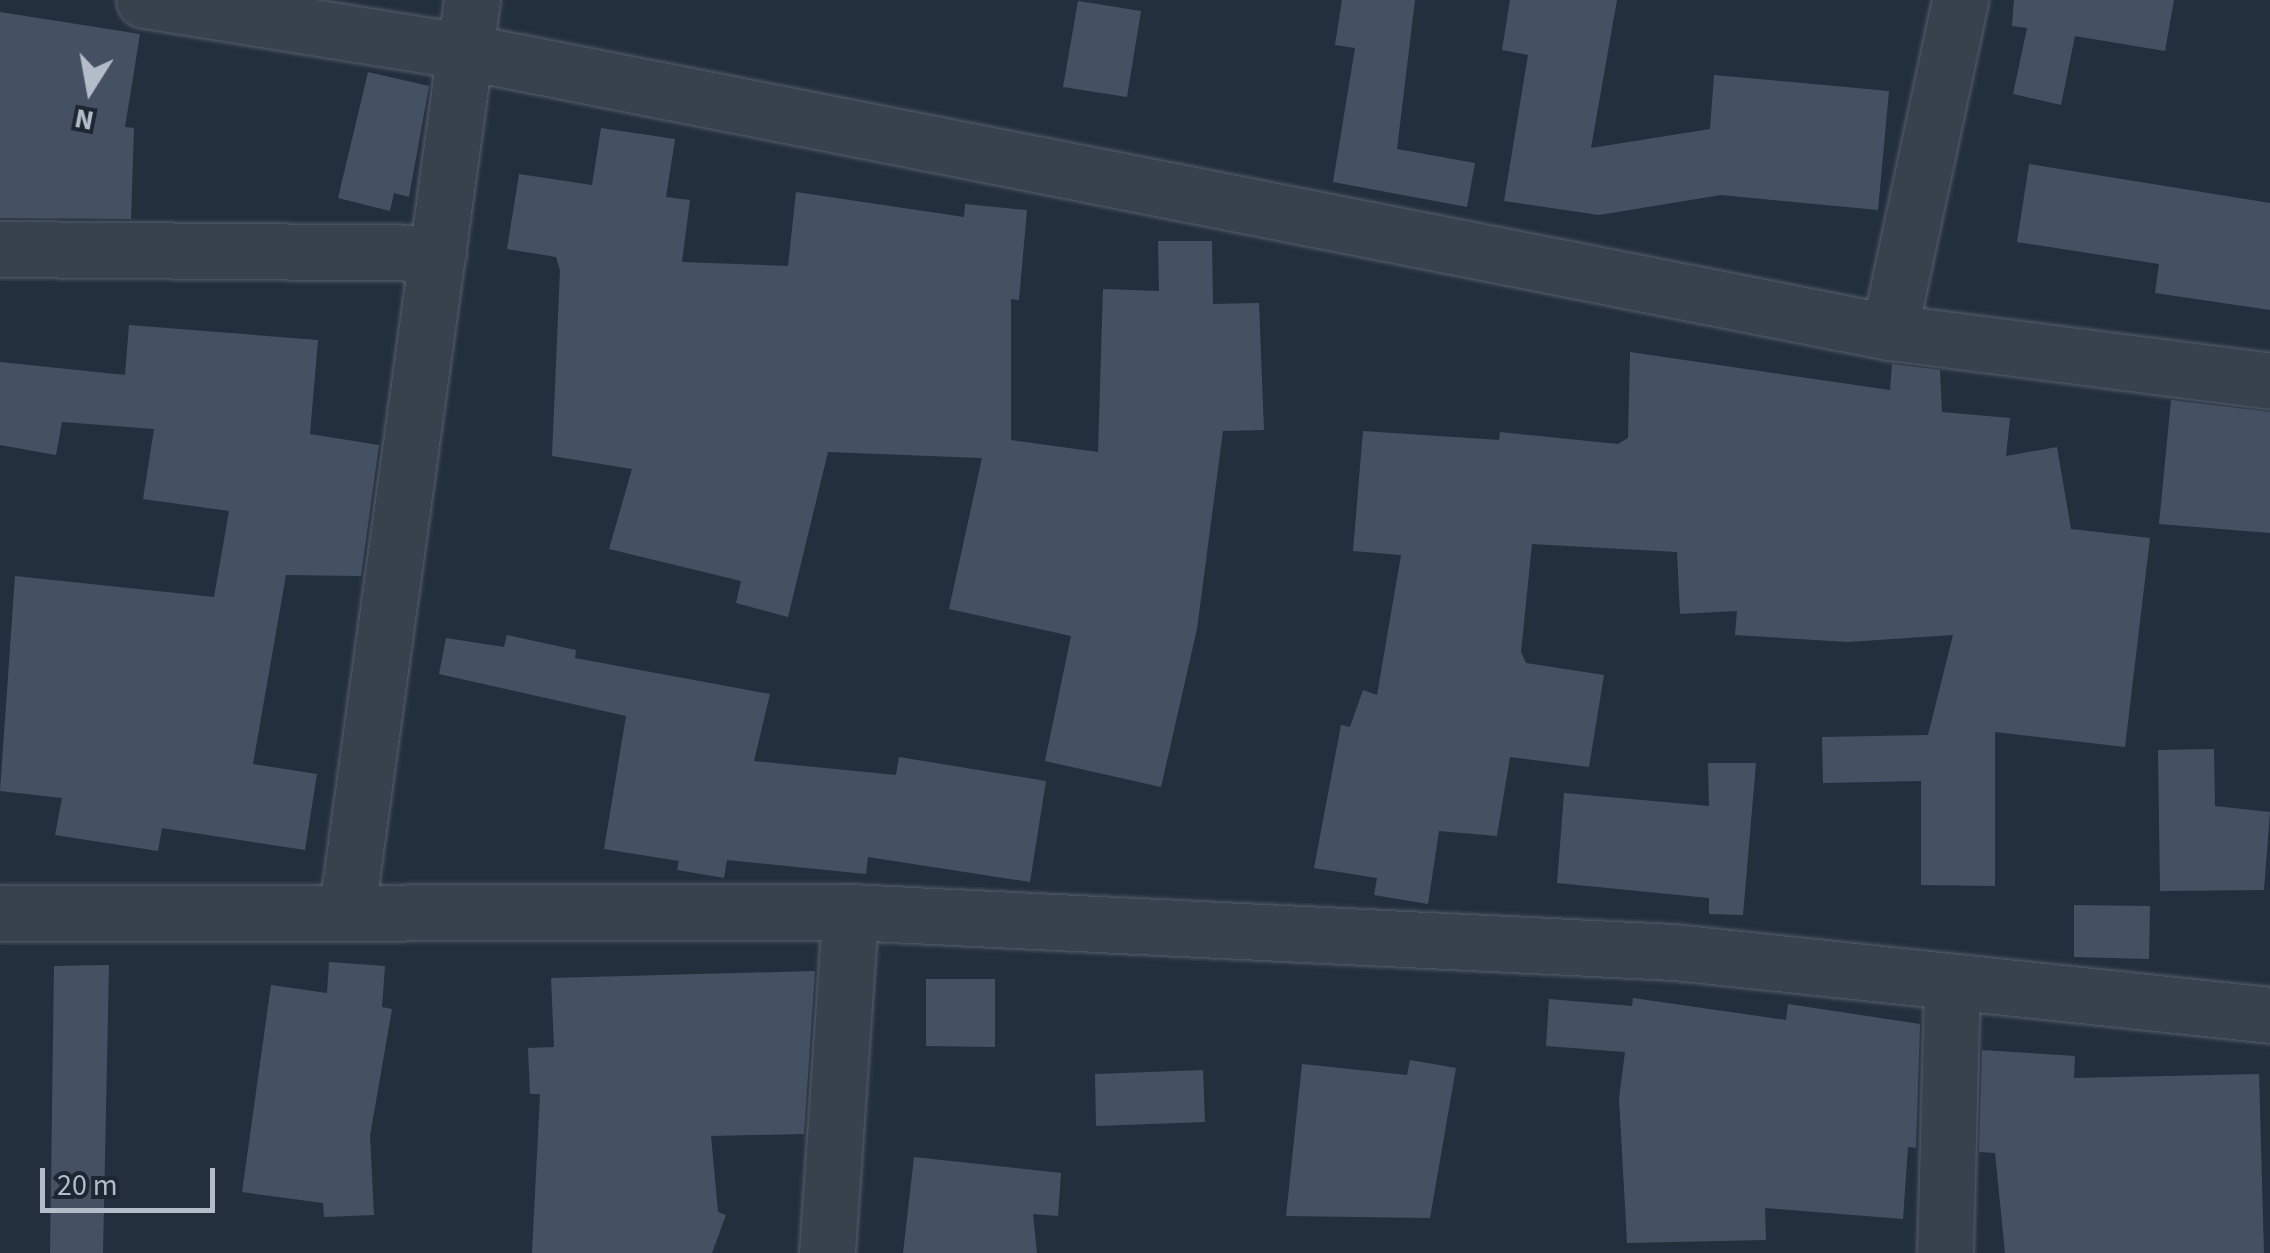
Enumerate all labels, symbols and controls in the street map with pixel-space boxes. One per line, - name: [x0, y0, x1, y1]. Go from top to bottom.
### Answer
- north arrow: [40, 40, 140, 140]
- text: N: [71, 98, 97, 141]
- scale bar: [45, 1148, 220, 1210]
- text: 20 m: [57, 1164, 118, 1207]

